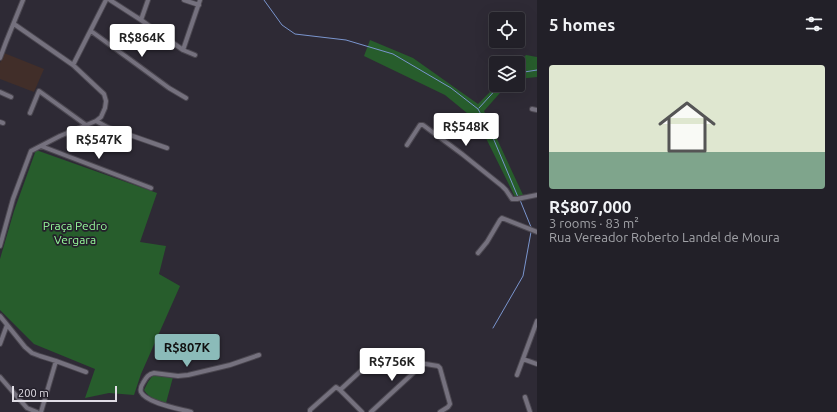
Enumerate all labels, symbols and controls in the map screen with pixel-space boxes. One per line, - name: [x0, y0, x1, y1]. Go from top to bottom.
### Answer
- map controls: [489, 12, 525, 92]
- button: locate: [489, 12, 525, 48]
- icon: filters: [803, 13, 825, 35]
- text: 5 homes: [549, 15, 615, 34]
- pin: R$864K: [109, 24, 175, 58]
- text: R$864K: [119, 30, 165, 44]
- button: layers: [489, 56, 525, 92]
- icon: home: [651, 91, 723, 163]
- pin: R$548K: [433, 113, 499, 147]
- text: R$548K: [443, 119, 489, 133]
- pin: R$547K: [66, 126, 132, 160]
- text: R$547K: [76, 132, 122, 146]
- text: R$807,000: [549, 197, 631, 216]
- text: 3 rooms · 83 m²: [549, 216, 639, 230]
- park label: Praça Pedro Vergara: [43, 219, 107, 246]
- text: Rua Vereador Roberto Landel de Moura: [549, 230, 780, 244]
- pin: R$807K: [154, 334, 220, 368]
- text: R$807K: [164, 340, 210, 354]
- pin: R$756K: [359, 348, 425, 382]
- text: R$756K: [369, 354, 415, 368]
- scale bar: [12, 384, 117, 403]
- text: 200 m: [18, 387, 49, 399]

